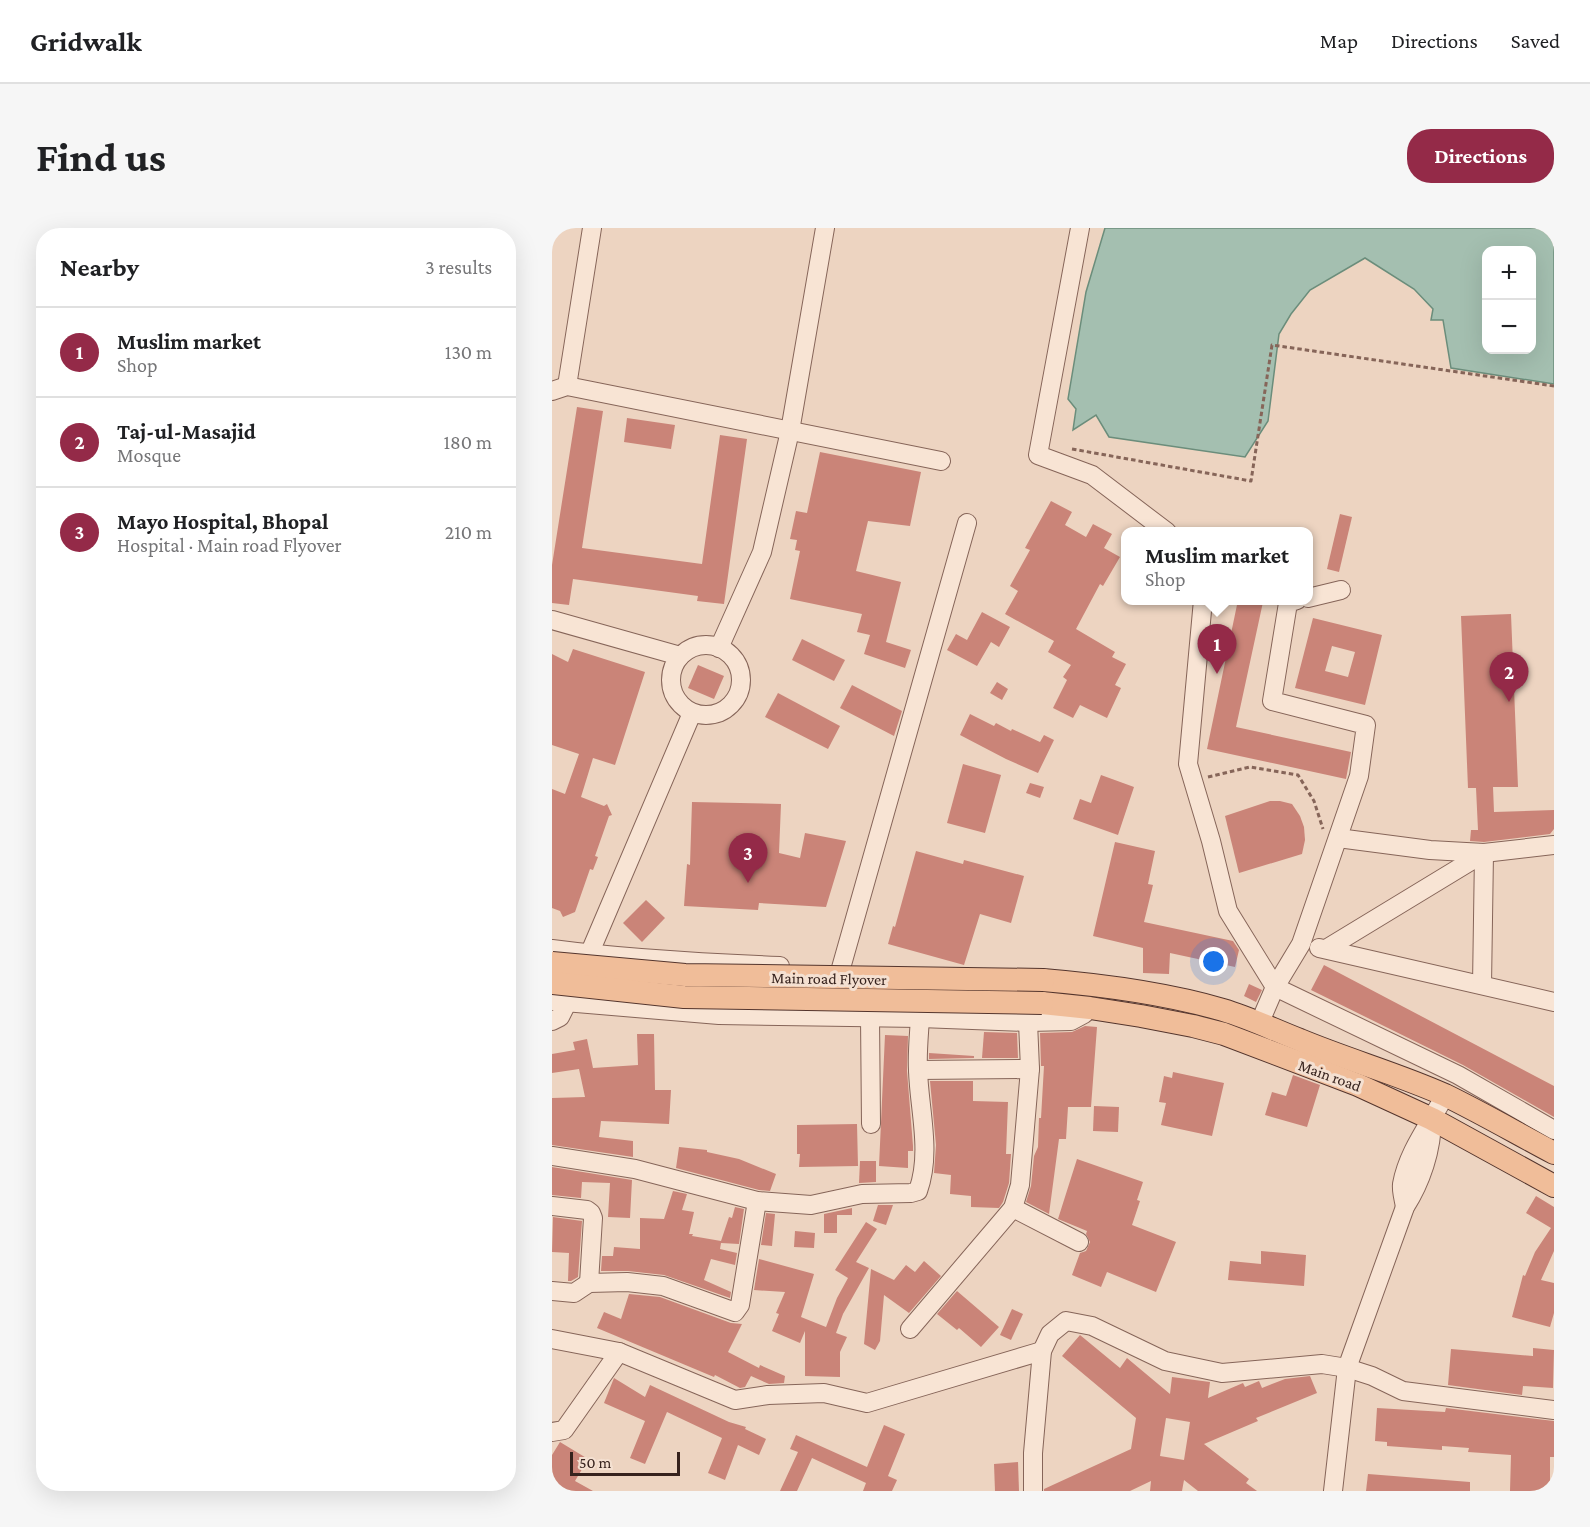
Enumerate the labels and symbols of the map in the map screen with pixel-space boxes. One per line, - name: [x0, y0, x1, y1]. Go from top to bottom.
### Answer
- pin: 1: [1198, 624, 1236, 674]
- pin: 2: [1490, 652, 1528, 702]
- pin: 3: [728, 834, 768, 883]
- your location: [1199, 947, 1228, 976]
- street label: Main road Flyover: [771, 969, 887, 989]
- street label: Main road: [1296, 1056, 1364, 1095]
- scale bar: [570, 1449, 680, 1476]

